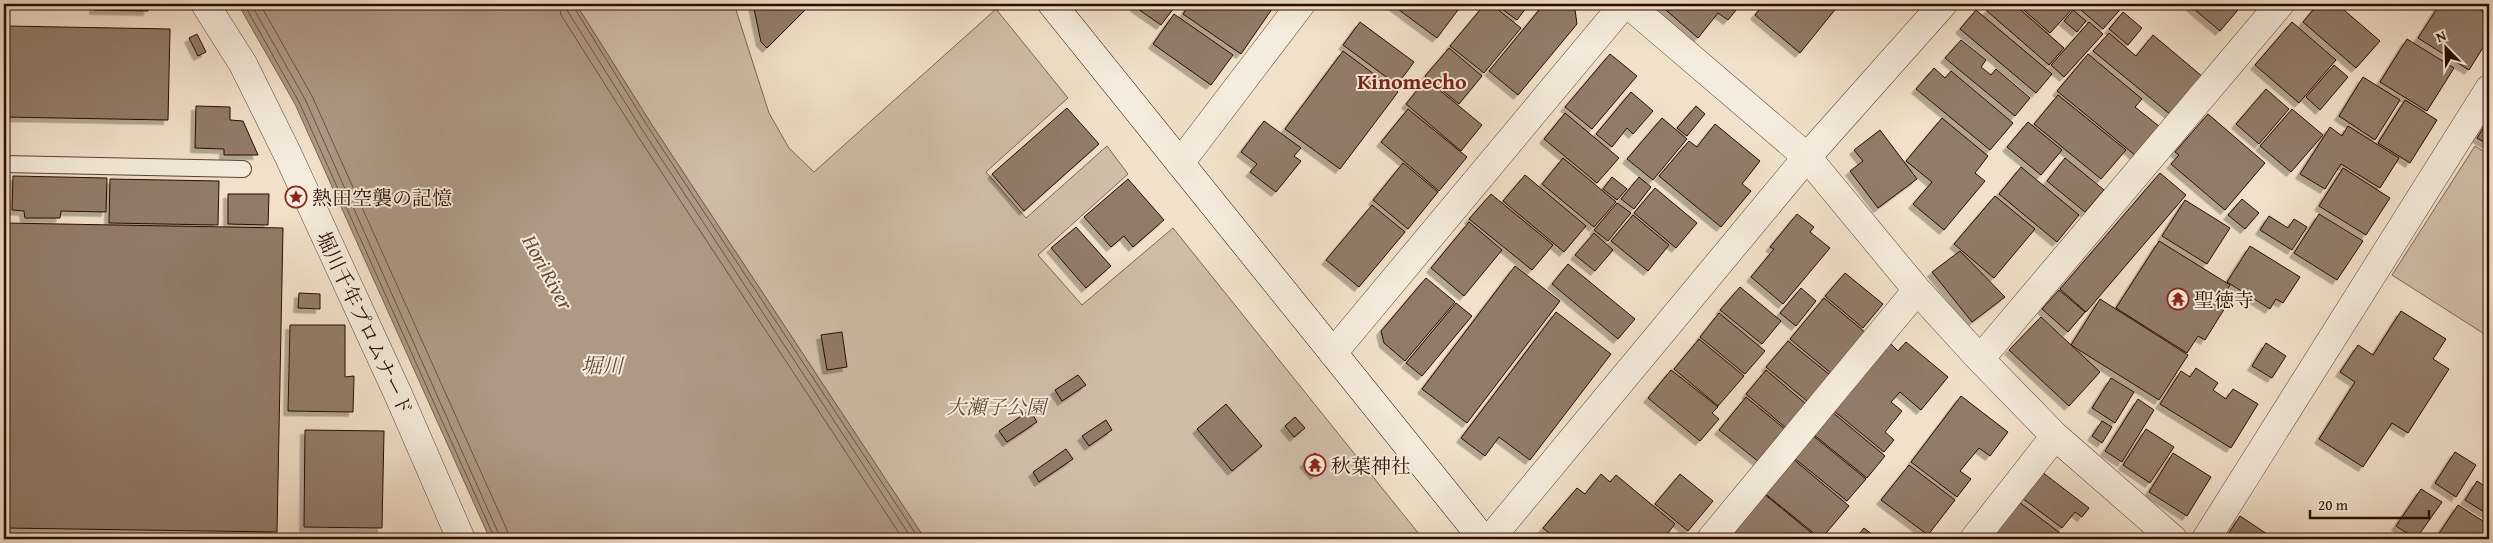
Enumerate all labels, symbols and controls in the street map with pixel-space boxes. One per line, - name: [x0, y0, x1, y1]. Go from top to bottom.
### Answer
- north arrow: [2420, 22, 2470, 72]
- text: N: [2433, 25, 2450, 47]
- district label: Kinomecho: [1357, 65, 1467, 97]
- place label: 熱田空襲の記憶: [312, 183, 452, 212]
- place icon: 熱田空襲の記憶: [284, 185, 308, 209]
- street label: 堀川千年プロムナード: [310, 226, 420, 420]
- water label: Hori River: [514, 228, 582, 316]
- place label: 聖徳寺: [2194, 285, 2254, 314]
- temple icon: 聖徳寺: [2166, 287, 2190, 311]
- water label: 堀川: [581, 350, 625, 381]
- park label: 大瀬子公園: [946, 392, 1049, 421]
- place label: 秋葉神社: [1331, 451, 1411, 480]
- temple icon: 秋葉神社: [1303, 453, 1327, 477]
- scale bar: [2310, 488, 2429, 520]
- text: 20 m: [2318, 494, 2349, 515]

